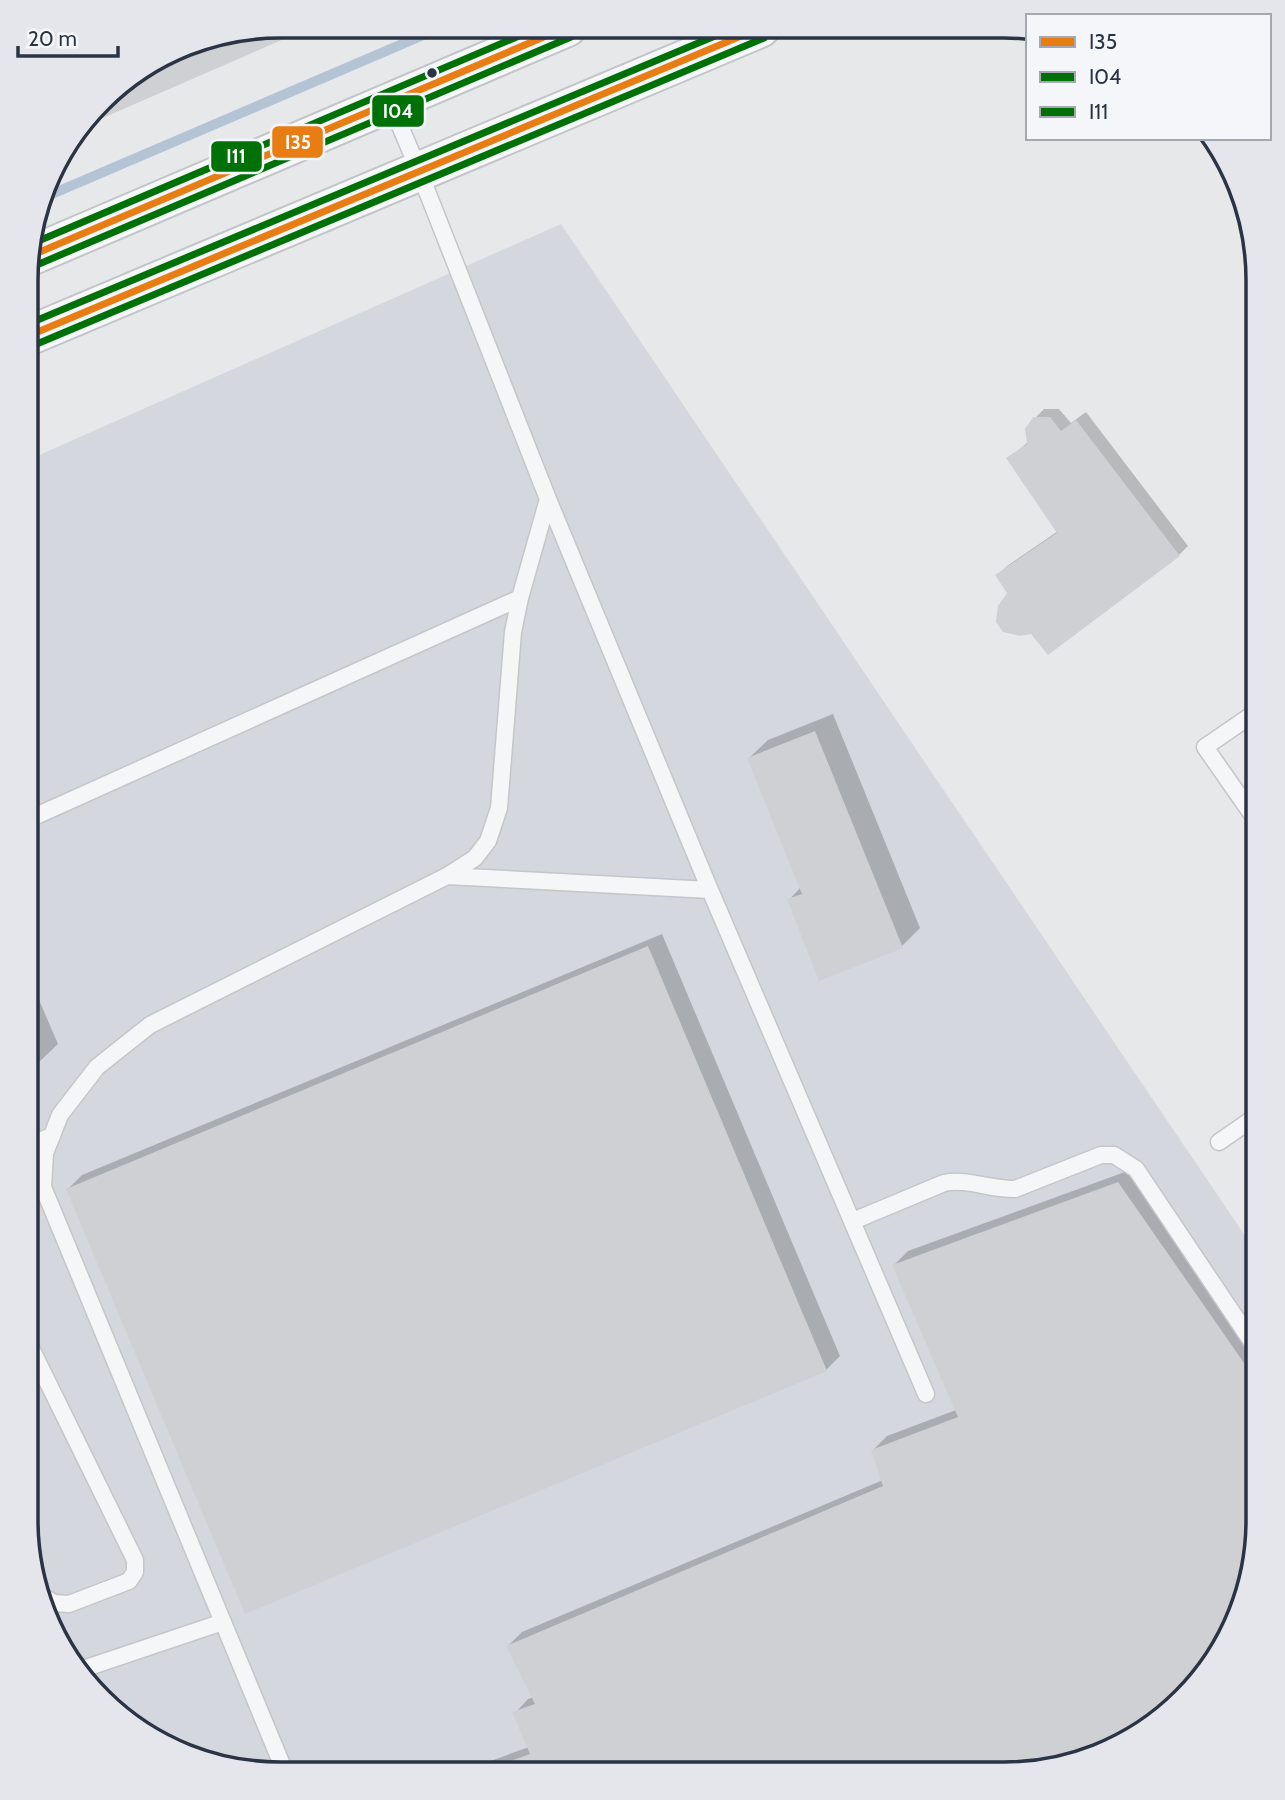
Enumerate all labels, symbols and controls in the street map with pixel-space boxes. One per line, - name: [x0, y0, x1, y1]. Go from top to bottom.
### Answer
- scale bar: [18, 14, 117, 58]
- legend: [1026, 14, 1271, 140]
- text: 20 m: [28, 26, 77, 51]
- text: I35: [1089, 29, 1117, 54]
- text: I04: [1089, 64, 1121, 89]
- unlabelled marker: [425, 66, 439, 80]
- line badge: I04: [371, 94, 425, 128]
- text: I11: [1089, 99, 1108, 124]
- text: I04: [383, 100, 413, 123]
- line badge: I35: [271, 125, 324, 159]
- text: I35: [285, 131, 311, 154]
- line badge: I11: [210, 140, 263, 173]
- text: I11: [226, 145, 246, 168]

